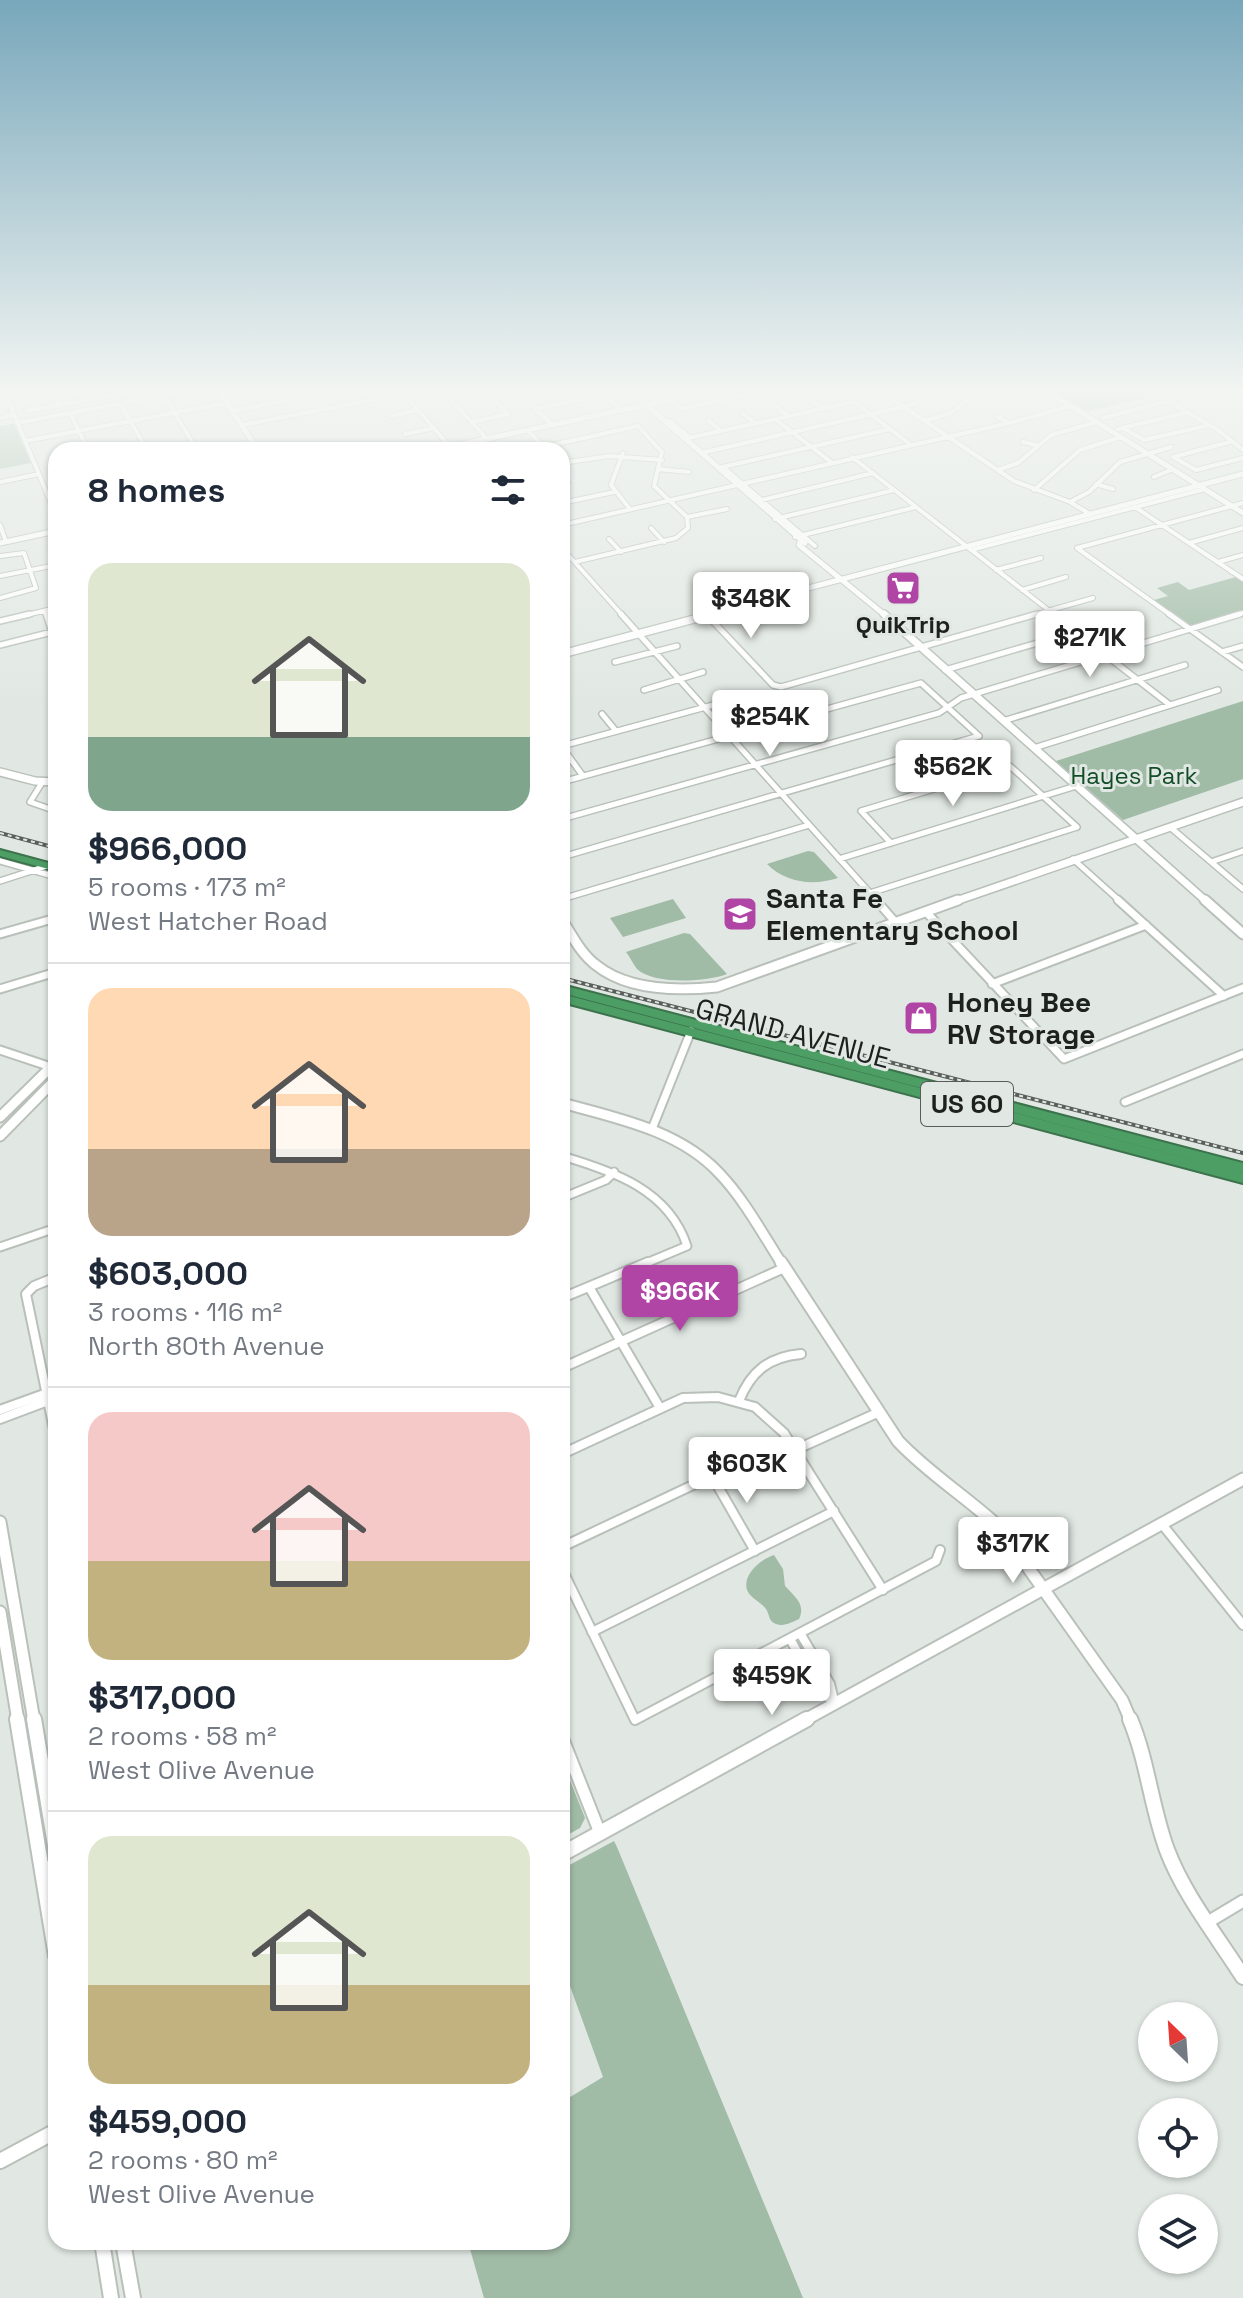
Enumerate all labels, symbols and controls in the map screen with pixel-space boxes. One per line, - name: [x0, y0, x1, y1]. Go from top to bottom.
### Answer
- icon: filters: [486, 468, 530, 512]
- text: 8 homes: [88, 469, 225, 512]
- supermarket icon: QuikTrip: [884, 569, 922, 607]
- pin: $348K: [695, 572, 807, 640]
- text: $348K: [711, 581, 791, 615]
- place label: QuikTrip: [856, 609, 950, 640]
- pin: $271K: [1034, 611, 1146, 679]
- icon: home: [237, 615, 381, 759]
- text: $271K: [1053, 620, 1127, 654]
- pin: $254K: [714, 690, 826, 758]
- text: $254K: [730, 699, 810, 733]
- pin: $562K: [897, 740, 1009, 808]
- text: $562K: [913, 749, 993, 783]
- park label: Hayes Park: [1071, 760, 1198, 791]
- text: $966,000: [88, 827, 247, 870]
- text: 5 rooms · 173 m²: [88, 870, 286, 904]
- place label: Santa Fe Elementary School: [766, 880, 1019, 948]
- school or university icon: Santa Fe Elementary School: [721, 895, 759, 933]
- text: West Hatcher Road: [88, 904, 328, 938]
- place label: Honey Bee RV Storage: [947, 984, 1096, 1052]
- street label: GRAND AVENUE: [692, 990, 894, 1076]
- shop icon: Honey Bee RV Storage: [902, 999, 940, 1037]
- icon: home: [237, 1040, 381, 1184]
- road number: US 60: [921, 1082, 1013, 1126]
- text: $603,000: [88, 1252, 248, 1295]
- pin: $966K: [624, 1265, 736, 1333]
- text: $966K: [640, 1274, 720, 1308]
- text: 3 rooms · 116 m²: [88, 1295, 282, 1329]
- text: North 80th Avenue: [88, 1329, 325, 1363]
- pin: $603K: [691, 1437, 803, 1505]
- text: $603K: [707, 1446, 787, 1480]
- icon: home: [237, 1464, 381, 1608]
- pin: $317K: [957, 1517, 1069, 1585]
- text: $317K: [976, 1526, 1050, 1560]
- pin: $459K: [716, 1649, 828, 1717]
- text: $459K: [732, 1658, 812, 1692]
- text: $317,000: [88, 1676, 236, 1719]
- text: 2 rooms · 58 m²: [88, 1719, 276, 1753]
- text: West Olive Avenue: [88, 1753, 315, 1787]
- icon: home: [237, 1888, 381, 2032]
- north arrow: [1138, 2002, 1218, 2082]
- map controls: [1138, 2002, 1218, 2274]
- button: locate: [1138, 2098, 1218, 2178]
- text: $459,000: [88, 2100, 247, 2143]
- text: 2 rooms · 80 m²: [88, 2143, 278, 2177]
- text: West Olive Avenue: [88, 2177, 315, 2211]
- button: layers: [1138, 2194, 1218, 2274]

